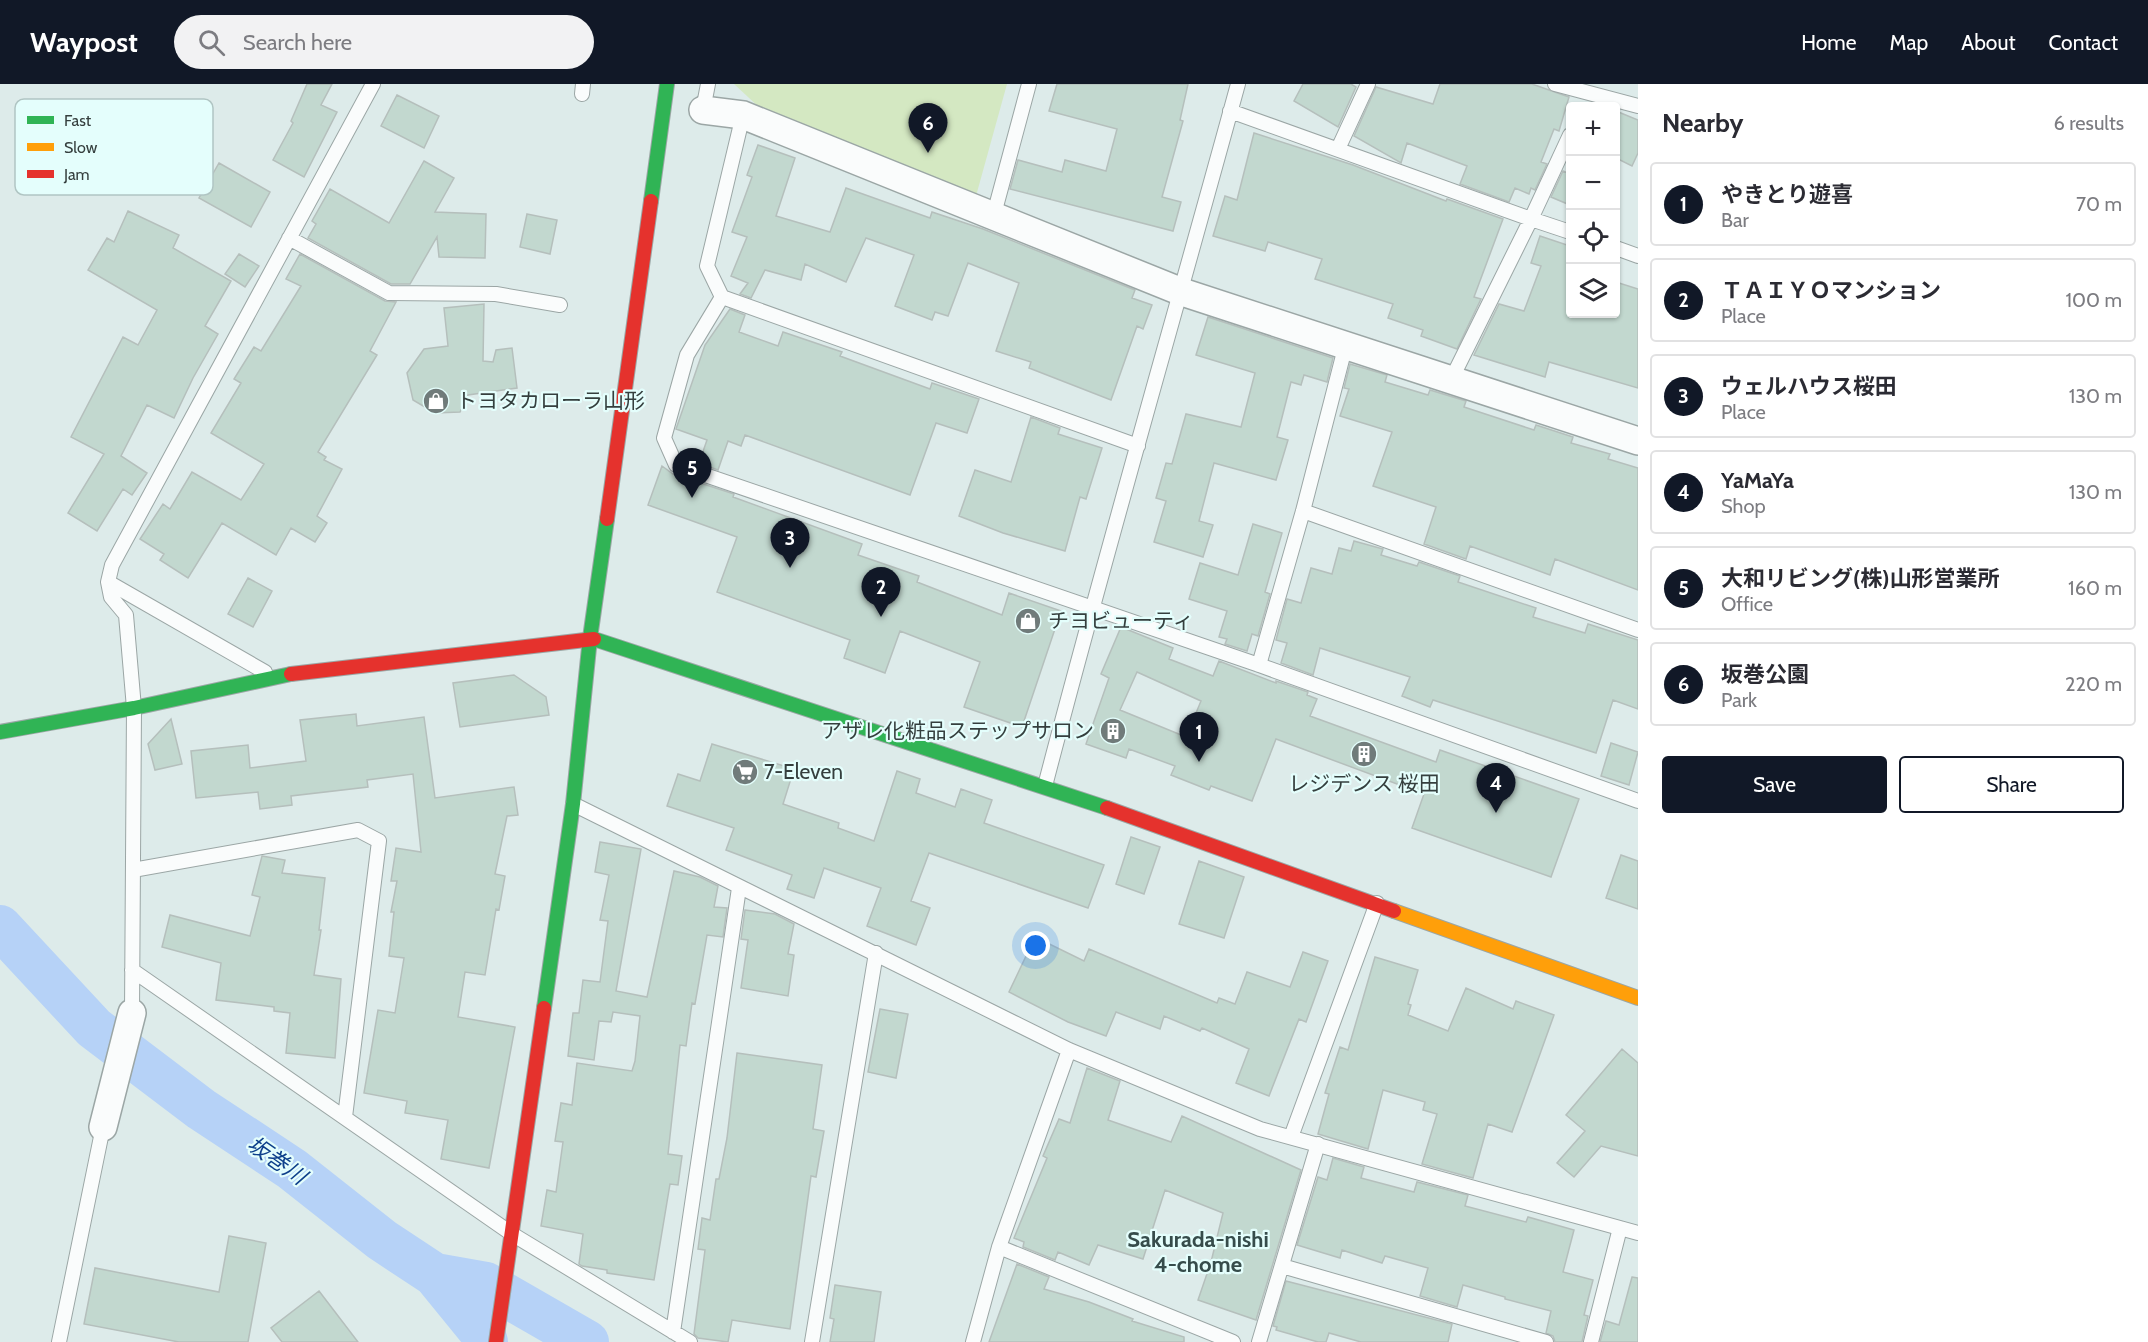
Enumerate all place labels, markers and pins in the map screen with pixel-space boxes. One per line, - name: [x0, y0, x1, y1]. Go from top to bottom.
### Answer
- pin: 6: [908, 104, 948, 153]
- shop icon: トヨタカローラ山形: [421, 386, 451, 416]
- place label: トヨタカローラ山形: [456, 388, 645, 413]
- pin: 5: [672, 448, 712, 498]
- pin: 3: [770, 518, 810, 568]
- pin: 2: [862, 568, 900, 617]
- shop icon: チヨビューティ: [1013, 606, 1043, 636]
- place label: チヨビューティ: [1048, 608, 1194, 633]
- pin: 1: [1180, 712, 1218, 762]
- building icon: アザレ化粧品ステップサロン: [1098, 716, 1128, 746]
- place label: アザレ化粧品ステップサロン: [821, 718, 1094, 743]
- building icon: レジデンス 桜田: [1349, 739, 1379, 769]
- supermarket icon: 7-Eleven: [730, 757, 760, 787]
- place label: 7-Eleven: [764, 759, 843, 784]
- pin: 4: [1476, 764, 1516, 813]
- place label: レジデンス 桜田: [1288, 771, 1440, 796]

